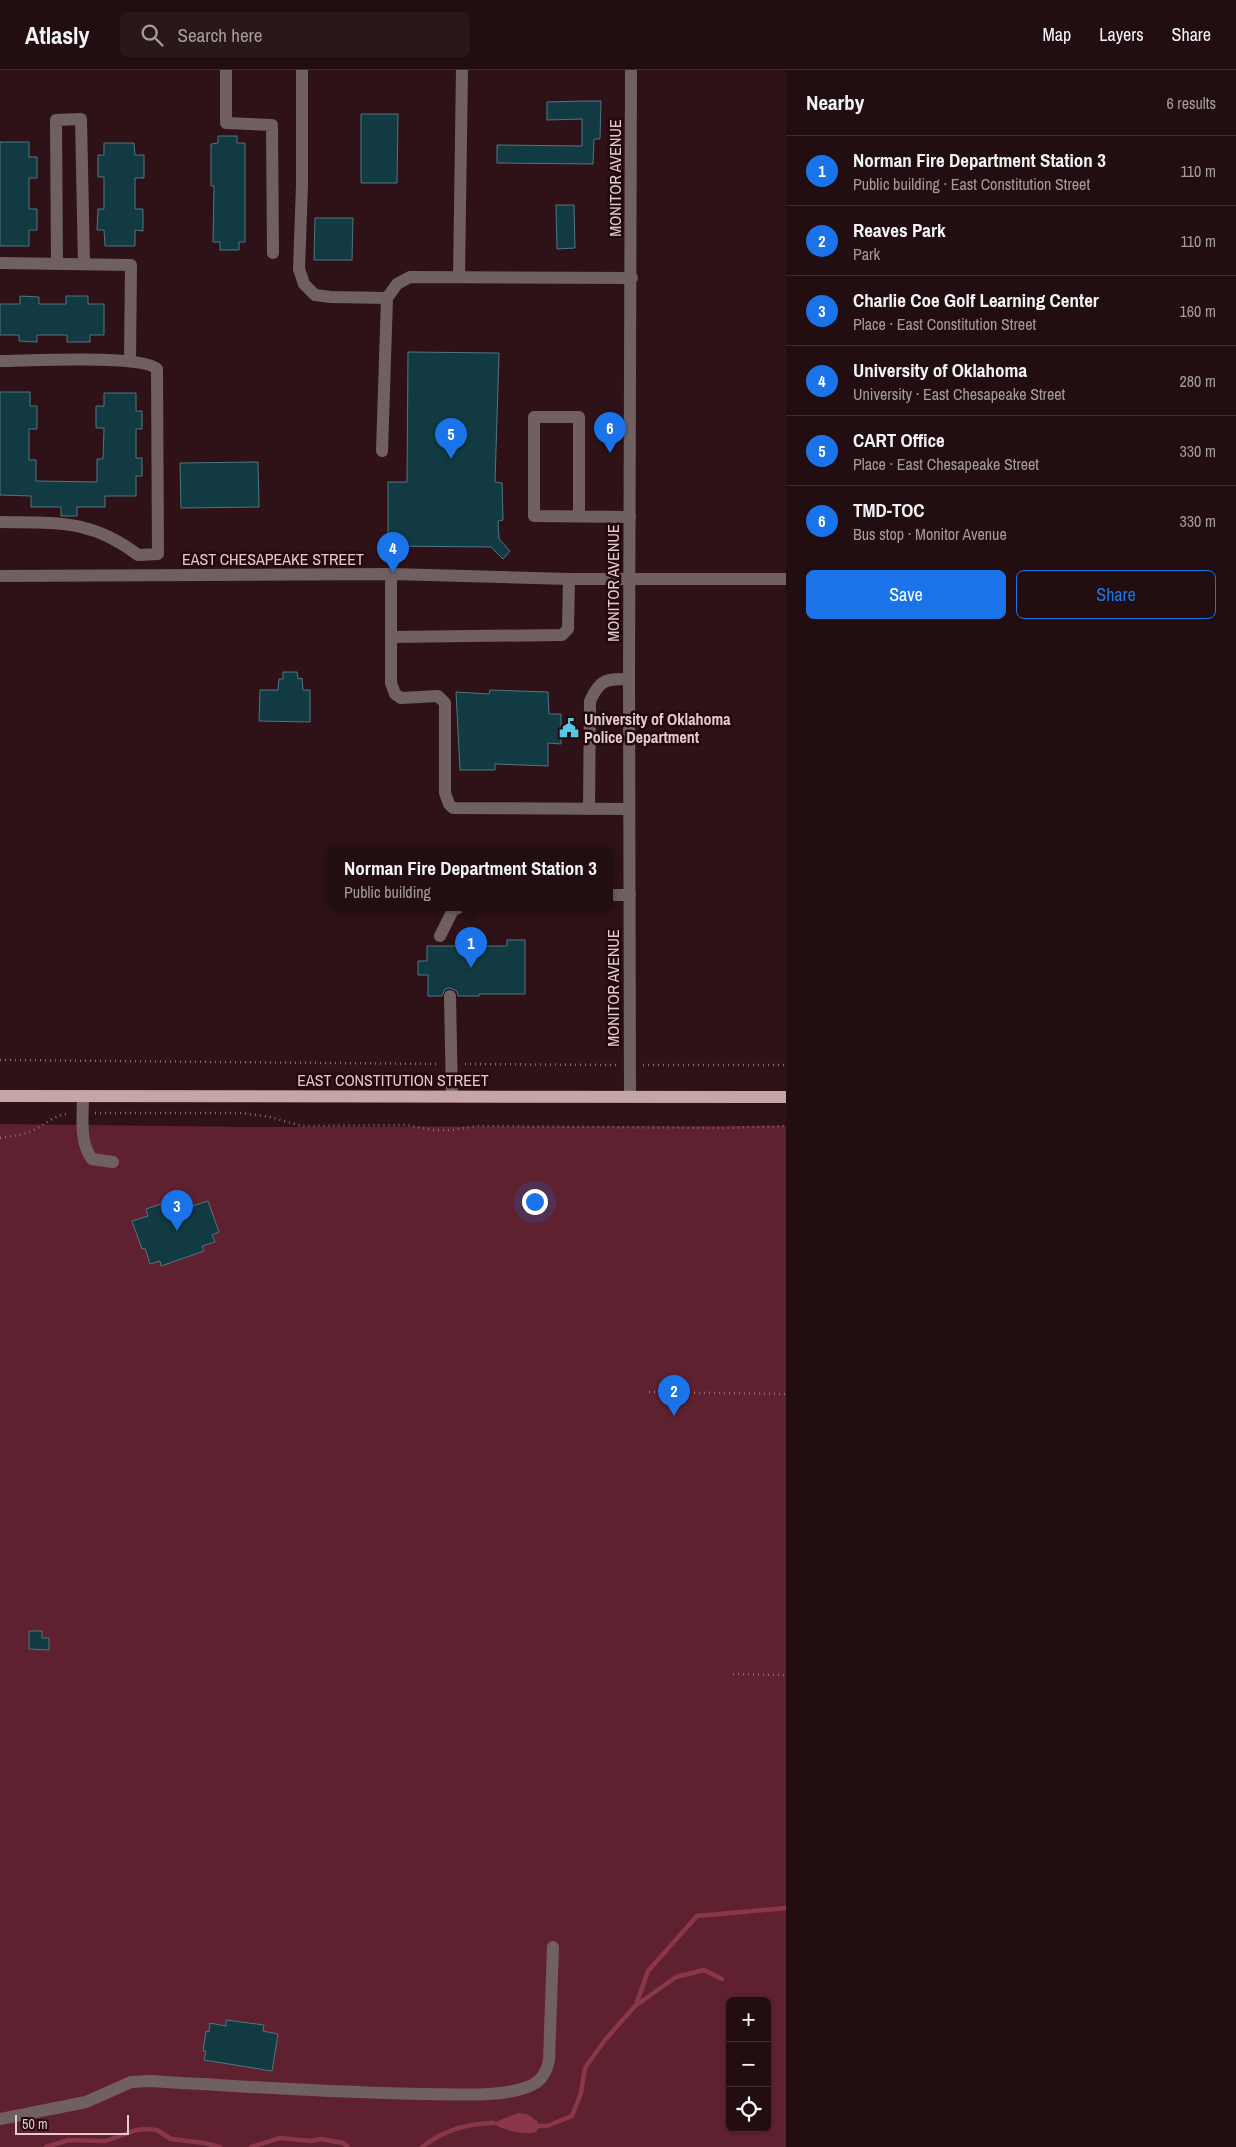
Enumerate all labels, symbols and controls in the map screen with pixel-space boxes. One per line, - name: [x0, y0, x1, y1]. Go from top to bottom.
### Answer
- search box: [120, 12, 470, 57]
- text: Atlasly: [25, 19, 90, 51]
- icon: search: [138, 21, 166, 49]
- text: Search here: [178, 22, 262, 48]
- text: Map: [1043, 22, 1071, 47]
- text: Layers: [1099, 22, 1144, 47]
- text: Share: [1172, 22, 1211, 47]
- text: Nearby: [806, 88, 864, 117]
- text: 6 results: [1166, 92, 1216, 114]
- street label: MONITOR AVENUE: [604, 119, 626, 237]
- text: Norman Fire Department Station 3: [853, 147, 1106, 173]
- text: 1: [818, 160, 826, 182]
- text: 110 m: [1180, 160, 1216, 182]
- text: Public building · East Constitution Street: [853, 173, 1090, 195]
- text: Reaves Park: [853, 217, 946, 243]
- text: 2: [818, 230, 826, 252]
- text: 110 m: [1180, 230, 1216, 252]
- text: Park: [853, 243, 880, 265]
- text: Charlie Coe Golf Learning Center: [853, 287, 1099, 313]
- text: 3: [818, 300, 826, 322]
- text: 160 m: [1180, 300, 1216, 322]
- text: Place · East Constitution Street: [853, 313, 1036, 335]
- text: University of Oklahoma: [853, 357, 1027, 383]
- text: 4: [818, 370, 826, 392]
- text: 280 m: [1180, 370, 1216, 392]
- text: University · East Chesapeake Street: [853, 383, 1065, 405]
- pin: 6: [594, 412, 626, 453]
- pin: 5: [435, 418, 467, 459]
- text: CART Office: [853, 427, 945, 453]
- text: 5: [818, 440, 826, 462]
- text: 330 m: [1180, 440, 1216, 462]
- text: Place · East Chesapeake Street: [853, 453, 1039, 475]
- text: TMD-TOC: [853, 497, 925, 523]
- text: 6: [818, 510, 826, 532]
- text: 330 m: [1180, 510, 1216, 532]
- text: Bus stop · Monitor Avenue: [853, 523, 1007, 545]
- street label: MONITOR AVENUE: [602, 524, 624, 642]
- pin: 4: [377, 532, 409, 573]
- street label: EAST CHESAPEAKE STREET: [182, 548, 364, 570]
- button: Save: [806, 570, 1006, 619]
- button: Share: [1016, 570, 1216, 619]
- place label: University of Oklahoma Police Department: [584, 708, 731, 748]
- public building icon: University of Oklahoma Police Department: [558, 717, 580, 739]
- popup: [328, 846, 613, 911]
- text: Norman Fire Department Station 3: [344, 855, 597, 881]
- text: Public building: [344, 881, 431, 903]
- pin: 1: [455, 927, 487, 968]
- street label: MONITOR AVENUE: [602, 929, 624, 1047]
- street label: EAST CONSTITUTION STREET: [297, 1069, 489, 1091]
- your location: [522, 1189, 548, 1215]
- pin: 3: [161, 1190, 193, 1231]
- pin: 2: [658, 1375, 690, 1416]
- map controls: [726, 1997, 771, 2132]
- button: +: [726, 1997, 771, 2042]
- button: −: [726, 2042, 771, 2087]
- button: locate: [726, 2087, 771, 2132]
- scale bar: [15, 2112, 129, 2135]
- text: 50 m: [22, 2115, 48, 2133]

